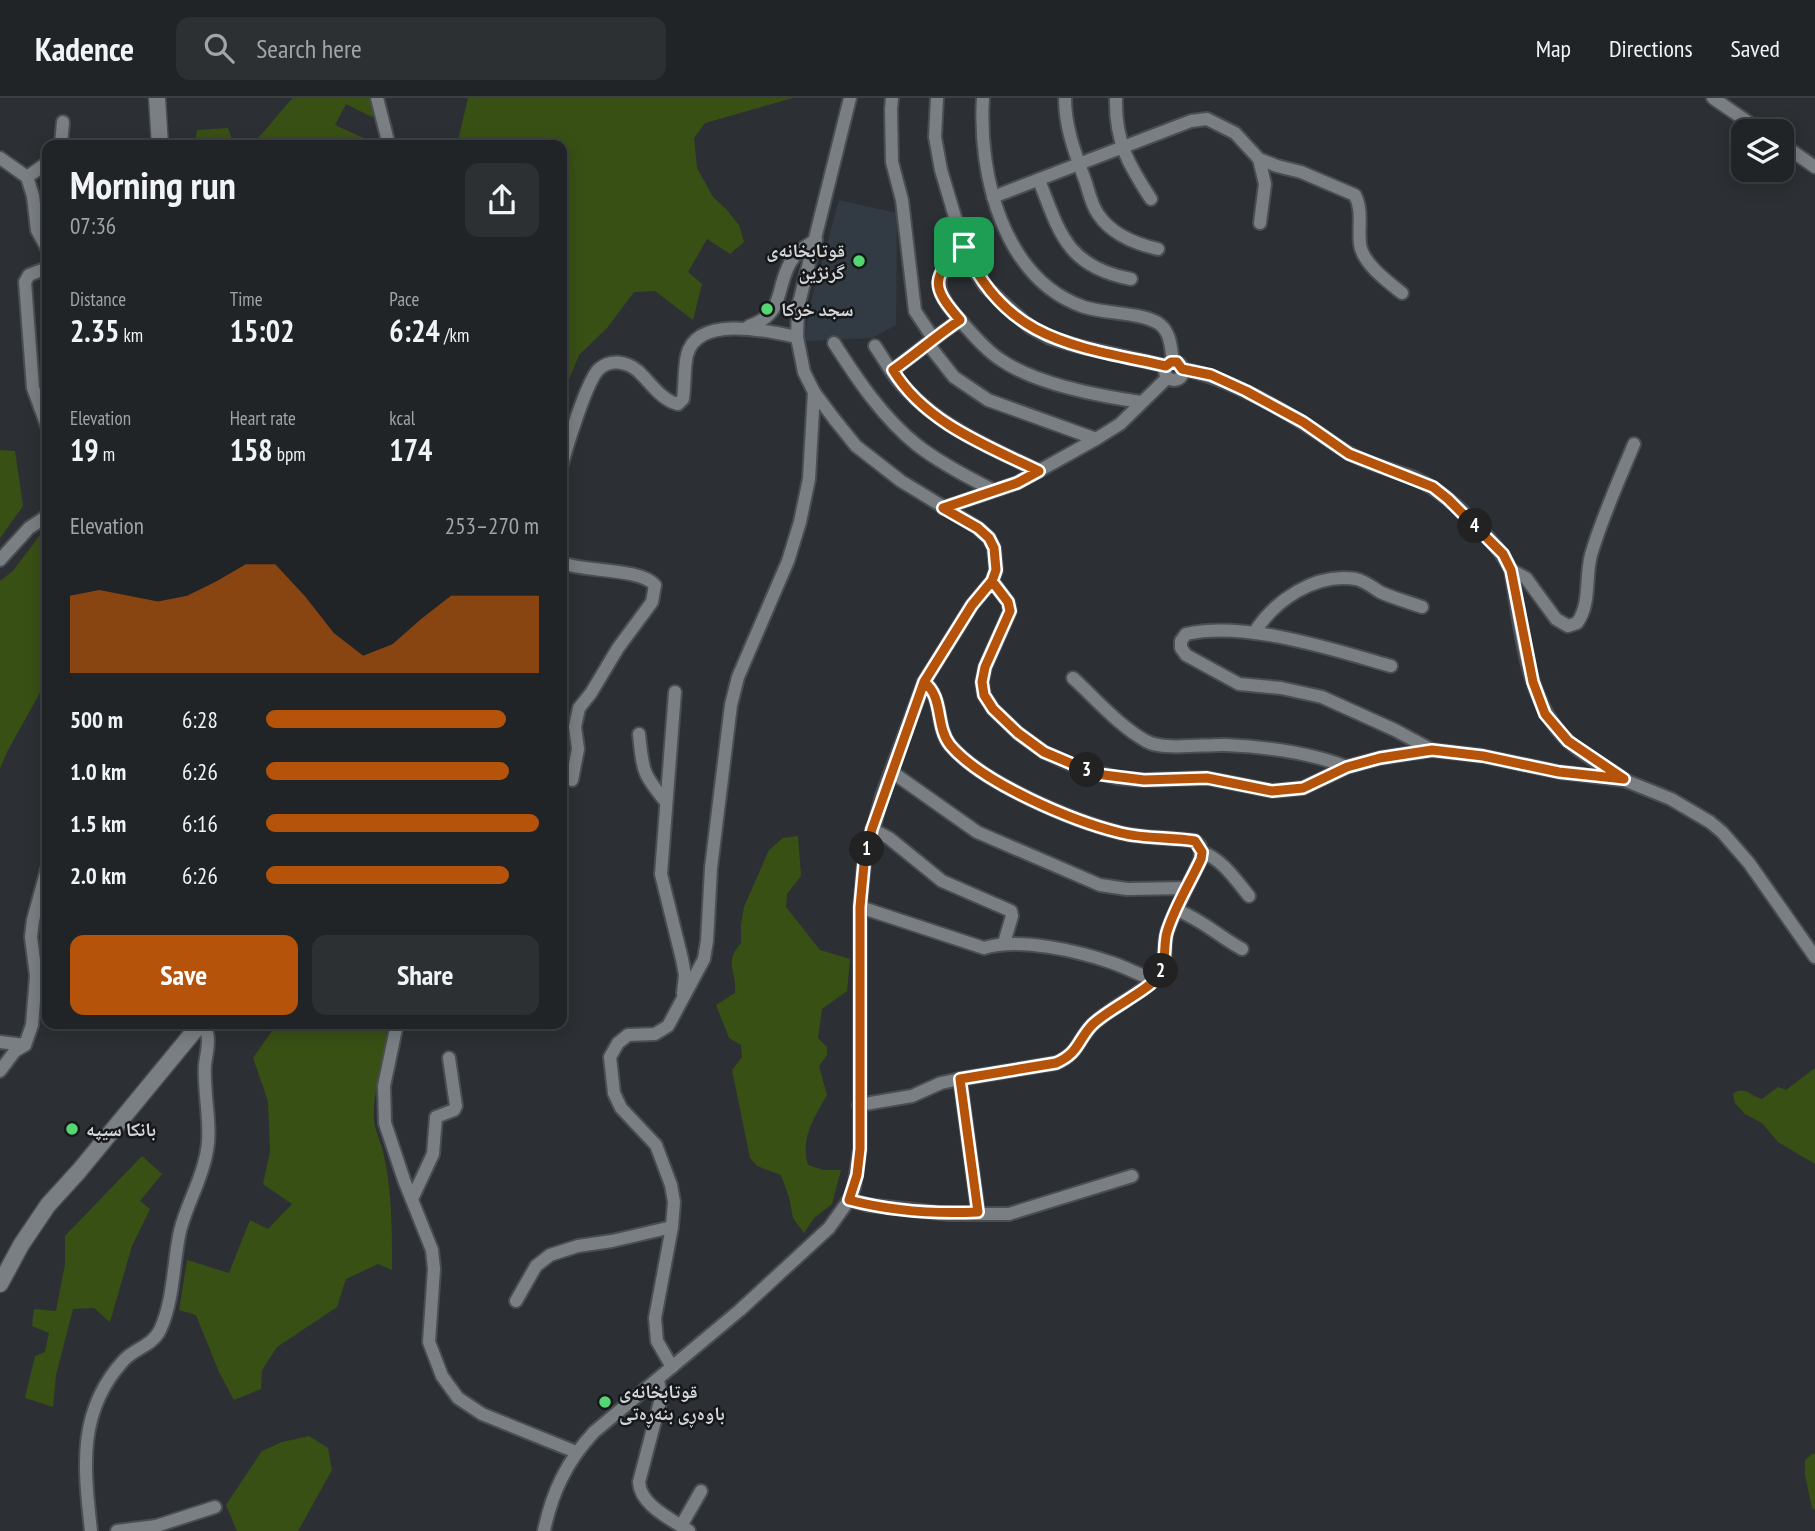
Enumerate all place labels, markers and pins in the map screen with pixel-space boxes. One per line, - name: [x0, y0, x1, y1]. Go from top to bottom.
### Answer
- pin: [934, 217, 994, 277]
- place label: قوتابخانەی گرنژین: [766, 238, 846, 284]
- marker: قوتابخانەی گرنژین: [851, 253, 867, 269]
- place label: سجد خركا: [781, 297, 854, 321]
- marker: سجد خركا: [759, 301, 775, 317]
- pin: 4: [1458, 508, 1492, 544]
- pin: 3: [1070, 752, 1104, 788]
- pin: 1: [850, 832, 884, 866]
- pin: 2: [1144, 954, 1178, 988]
- place label: بانکا سیپە: [86, 1117, 156, 1141]
- marker: بانکا سیپە: [64, 1121, 80, 1137]
- place label: قوتابخانەی باوەڕی بنەڕەتی: [619, 1379, 725, 1428]
- marker: قوتابخانەی باوەڕی بنەڕەتی: [597, 1394, 613, 1410]

